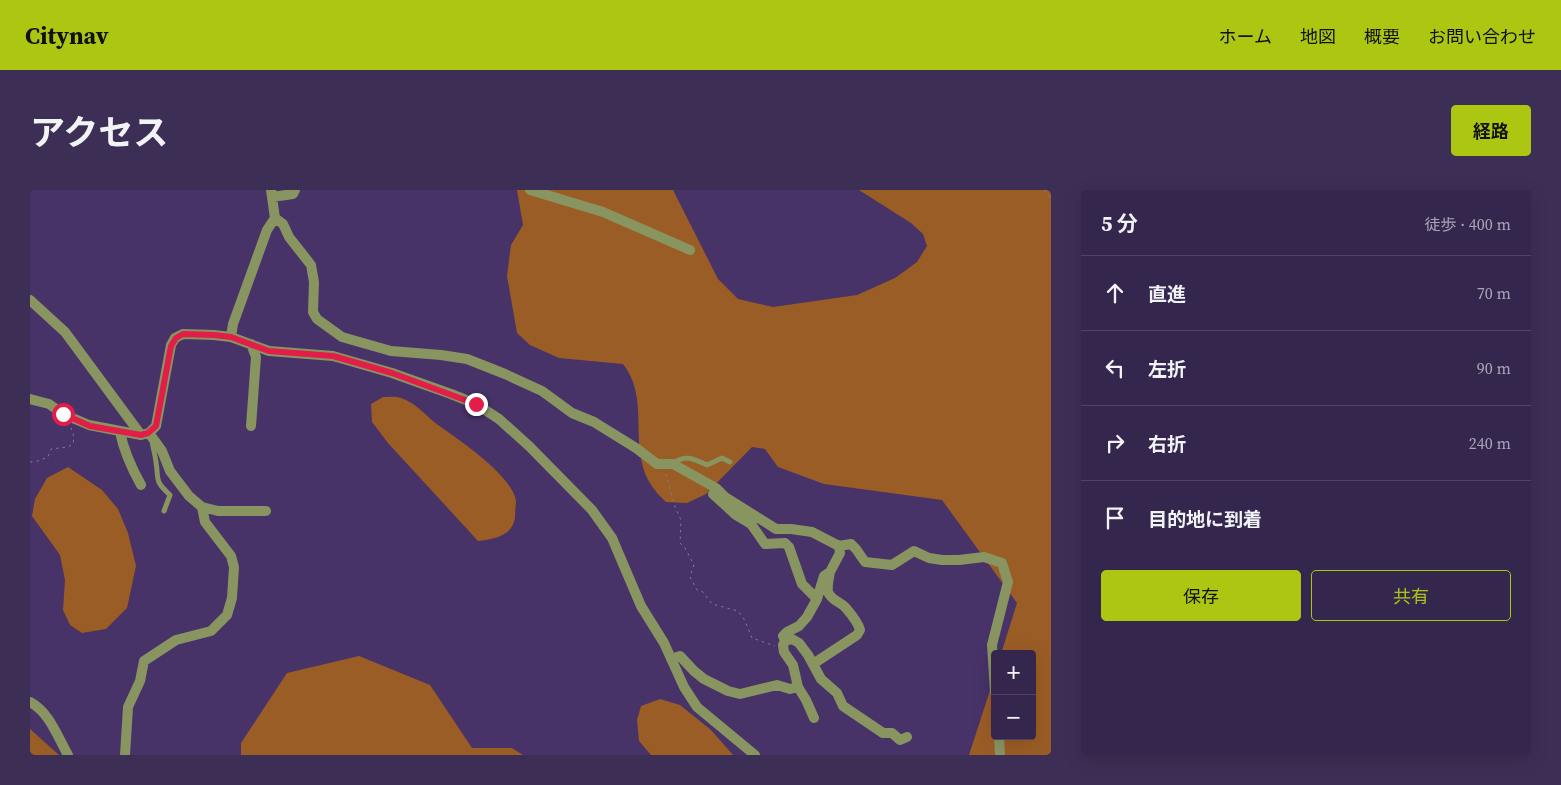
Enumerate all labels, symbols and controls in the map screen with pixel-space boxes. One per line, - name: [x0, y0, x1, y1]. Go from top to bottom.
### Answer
- text: Citynav: [25, 19, 109, 52]
- text: ホーム: [1219, 24, 1272, 49]
- text: 地図: [1300, 24, 1336, 49]
- text: 概要: [1364, 24, 1400, 49]
- text: お問い合わせ: [1428, 24, 1536, 49]
- button: 経路: [1451, 105, 1531, 156]
- text: アクセス: [30, 109, 168, 157]
- text: 5 分: [1101, 209, 1138, 238]
- text: 徒歩 · 400 m: [1425, 213, 1511, 235]
- icon: ahead: [1101, 279, 1129, 307]
- text: 直進: [1148, 281, 1186, 307]
- text: 70 m: [1477, 282, 1511, 304]
- icon: left: [1101, 354, 1129, 382]
- text: 左折: [1148, 356, 1186, 382]
- text: 90 m: [1477, 357, 1511, 379]
- route end: [465, 393, 488, 416]
- route start: [52, 403, 75, 426]
- icon: right: [1101, 429, 1129, 457]
- text: 右折: [1148, 431, 1186, 457]
- text: 240 m: [1469, 432, 1511, 454]
- icon: arrive: [1101, 504, 1129, 532]
- text: 目的地に到着: [1148, 506, 1262, 532]
- button: 保存: [1101, 570, 1301, 621]
- button: 共有: [1311, 570, 1511, 621]
- map controls: [991, 650, 1036, 740]
- button: +: [991, 650, 1036, 695]
- button: −: [991, 695, 1036, 740]

